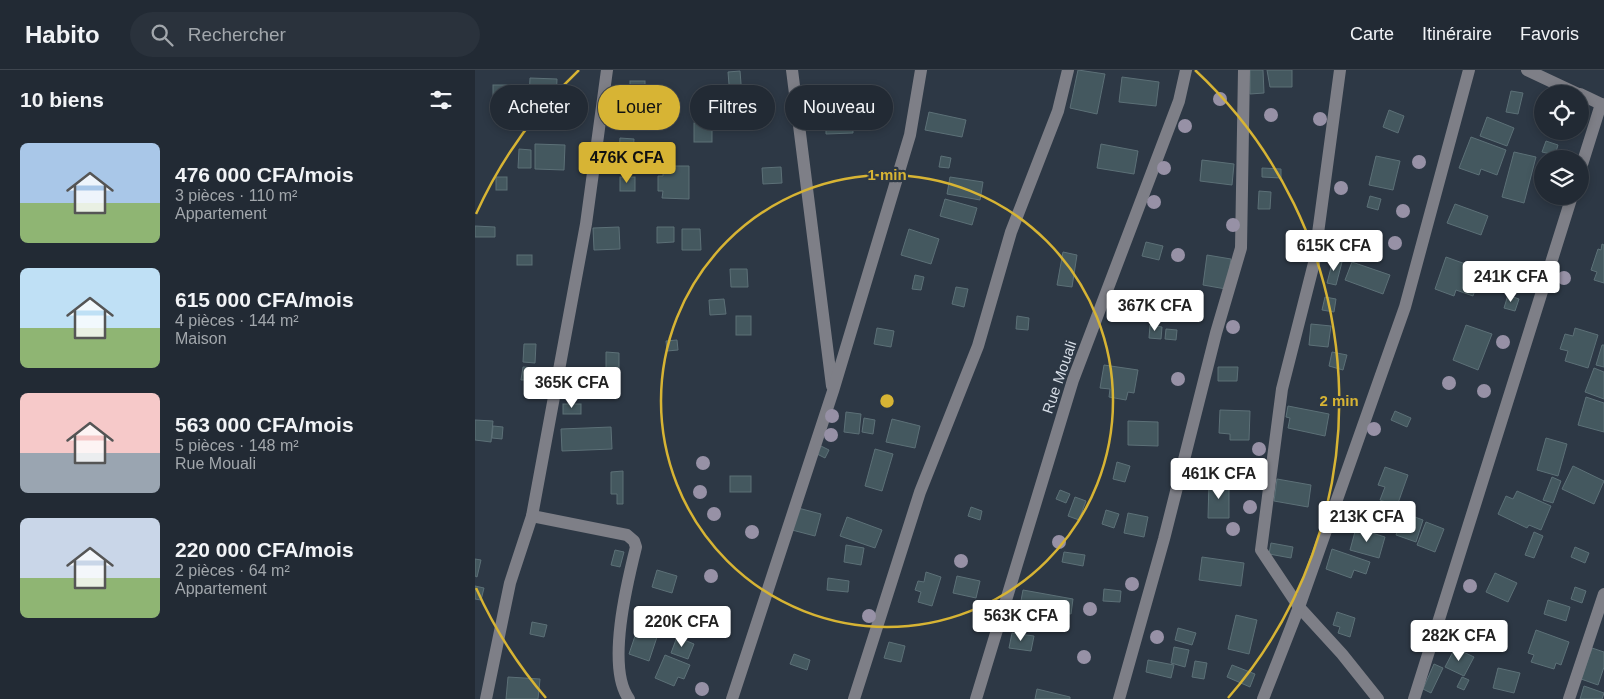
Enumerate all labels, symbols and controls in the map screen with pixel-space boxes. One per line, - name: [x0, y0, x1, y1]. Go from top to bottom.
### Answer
- search box: [130, 12, 480, 57]
- text: Habito: [25, 21, 100, 48]
- icon: search: [148, 21, 176, 49]
- text: Rechercher: [188, 24, 286, 45]
- text: Carte: [1350, 24, 1394, 44]
- text: Itinéraire: [1422, 24, 1492, 44]
- text: Favoris: [1520, 24, 1579, 44]
- chip: Acheter: [490, 85, 588, 130]
- chip: Louer: [598, 85, 680, 130]
- chip: Filtres: [690, 85, 775, 130]
- chip: Nouveau: [785, 85, 893, 130]
- map controls: [1534, 85, 1589, 205]
- button: locate: [1534, 85, 1589, 140]
- icon: filters: [427, 86, 455, 114]
- text: 10 biens: [20, 88, 104, 111]
- pin: 476K CFA: [575, 142, 679, 184]
- text: 476K CFA: [590, 149, 664, 166]
- button: layers: [1534, 150, 1589, 205]
- icon: home: [60, 163, 120, 223]
- text: 476 000 CFA/mois: [175, 163, 354, 186]
- text: 1 min: [867, 166, 907, 183]
- text: 3 pièces · 110 m²: [175, 187, 297, 204]
- text: Appartement: [175, 205, 267, 222]
- pin: 615K CFA: [1282, 230, 1386, 272]
- text: 615K CFA: [1297, 237, 1371, 254]
- pin: 241K CFA: [1459, 260, 1563, 303]
- text: 241K CFA: [1474, 268, 1548, 285]
- icon: home: [60, 288, 120, 348]
- text: 615 000 CFA/mois: [175, 288, 354, 311]
- pin: 367K CFA: [1103, 290, 1207, 332]
- text: 367K CFA: [1118, 297, 1192, 314]
- text: 4 pièces · 144 m²: [175, 312, 299, 329]
- text: Maison: [175, 330, 227, 347]
- street label: Rue Mouali: [1039, 338, 1079, 416]
- pin: 365K CFA: [520, 366, 624, 409]
- text: 365K CFA: [535, 374, 609, 391]
- centre of rings: [878, 392, 896, 410]
- text: 2 min: [1319, 392, 1359, 409]
- icon: home: [60, 413, 120, 473]
- text: 563 000 CFA/mois: [175, 413, 354, 436]
- text: 5 pièces · 148 m²: [175, 437, 299, 454]
- text: Rue Mouali: [175, 455, 256, 472]
- pin: 461K CFA: [1167, 458, 1271, 500]
- text: 461K CFA: [1182, 465, 1256, 482]
- pin: 213K CFA: [1315, 500, 1419, 543]
- text: 213K CFA: [1330, 508, 1404, 525]
- icon: home: [60, 538, 120, 598]
- text: 220 000 CFA/mois: [175, 538, 354, 561]
- text: 2 pièces · 64 m²: [175, 562, 290, 579]
- text: Appartement: [175, 580, 267, 597]
- pin: 563K CFA: [969, 600, 1073, 642]
- pin: 220K CFA: [630, 606, 734, 648]
- text: 563K CFA: [984, 607, 1058, 624]
- text: 220K CFA: [645, 613, 719, 630]
- pin: 282K CFA: [1407, 620, 1511, 662]
- text: 282K CFA: [1422, 627, 1496, 644]

